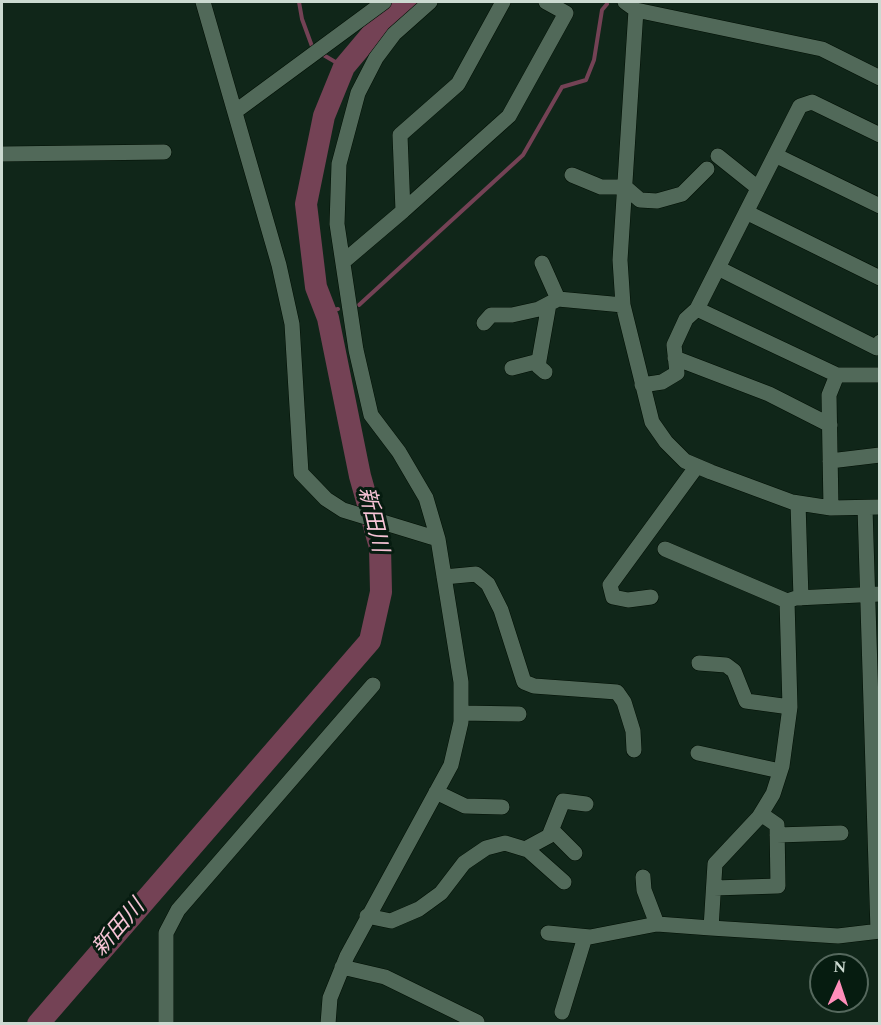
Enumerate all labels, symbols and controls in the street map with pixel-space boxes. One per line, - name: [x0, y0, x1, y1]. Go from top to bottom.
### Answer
- water label: 新田川: [351, 485, 391, 555]
- water label: 新田川: [88, 895, 152, 963]
- north arrow: [809, 953, 869, 1013]
- text: N: [833, 955, 847, 979]

